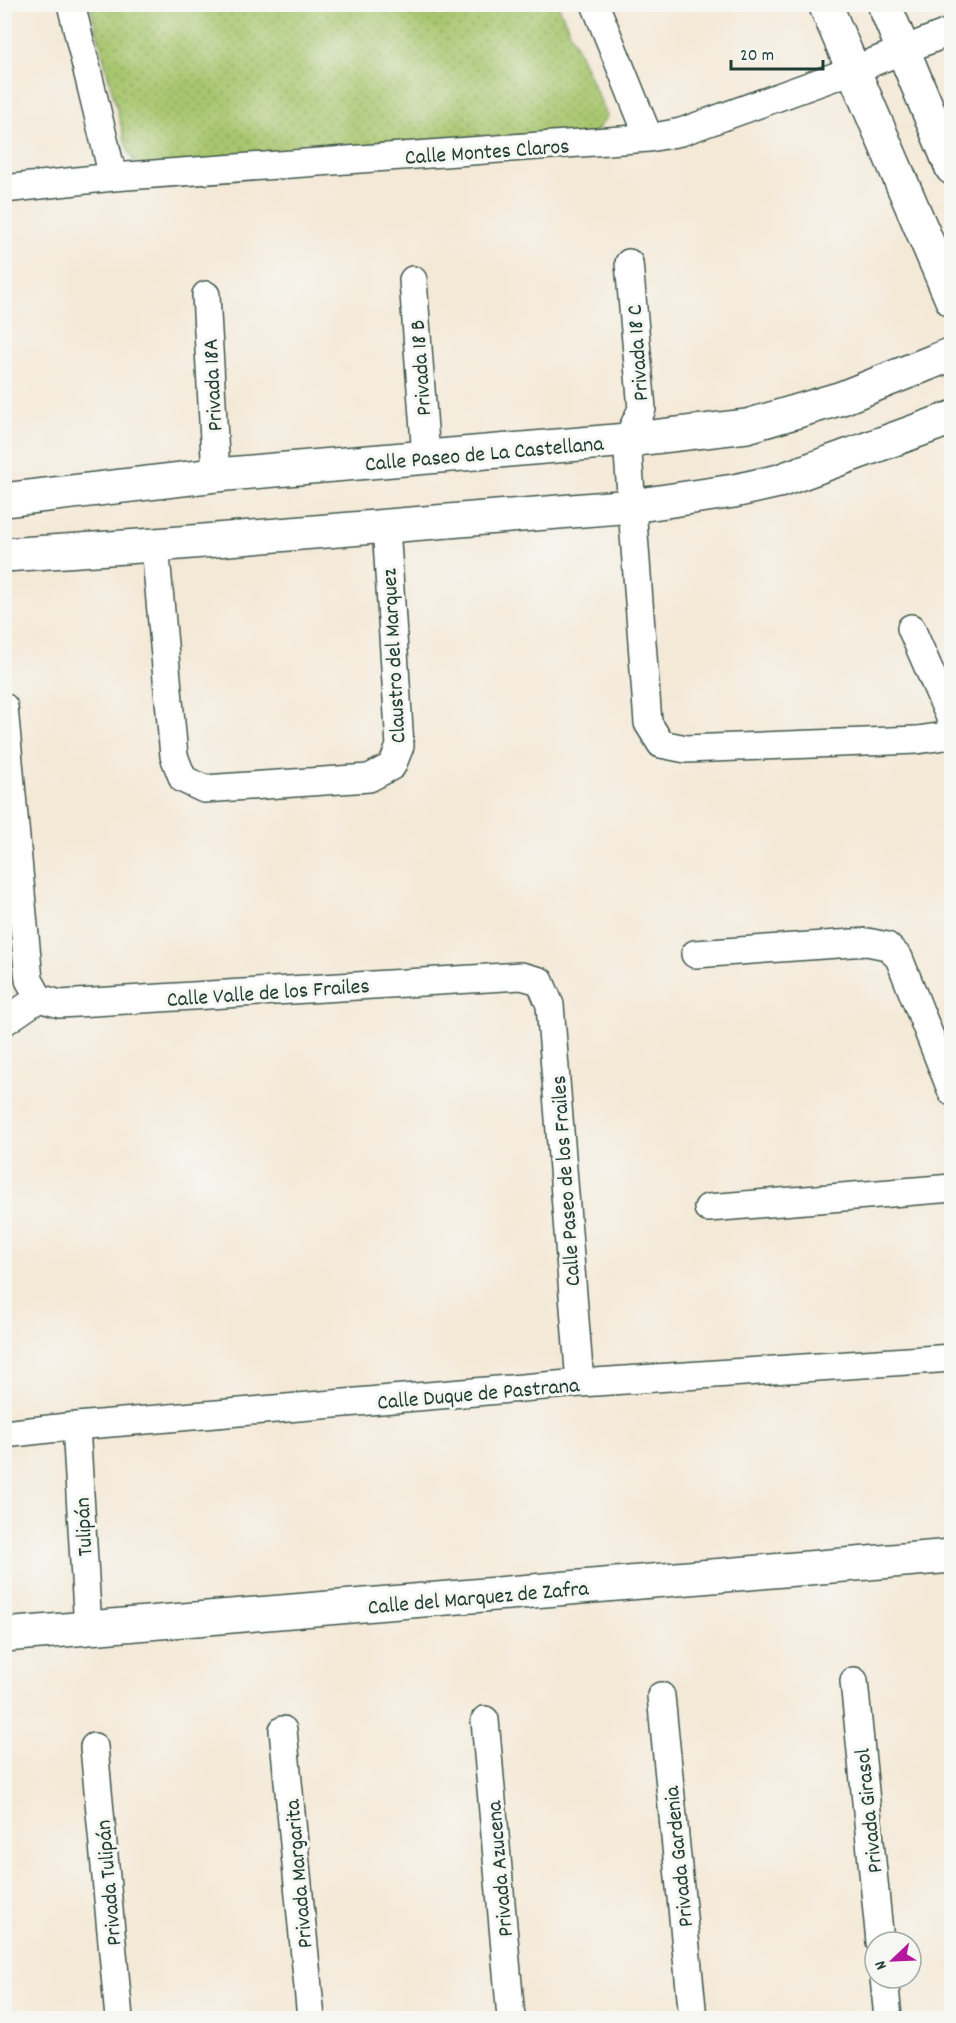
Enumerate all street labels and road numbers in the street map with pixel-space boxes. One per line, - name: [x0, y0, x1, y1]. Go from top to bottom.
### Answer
- street label: Calle Montes Claros: [404, 132, 571, 175]
- street label: Privada 18 C: [621, 303, 658, 402]
- street label: Privada 18 B: [404, 319, 441, 417]
- street label: Privada 18A: [197, 338, 232, 432]
- street label: Calle Paseo de La Castellana: [364, 430, 606, 481]
- street label: Claustro del Marquez: [375, 567, 416, 744]
- street label: Calle Valle de los Frailes: [166, 972, 371, 1017]
- street label: Calle Paseo de los Frailes: [545, 1074, 590, 1287]
- street label: Calle Duque de Pastrana: [376, 1371, 581, 1420]
- street label: Tulipán: [68, 1497, 103, 1557]
- street label: Calle del Marquez de Zafra: [367, 1574, 591, 1625]
- street label: Privada Girasol: [849, 1747, 892, 1875]
- street label: Privada Gardenia: [658, 1784, 703, 1929]
- street label: Privada Margarita: [278, 1797, 322, 1949]
- street label: Privada Azucena: [480, 1799, 523, 1938]
- street label: Privada Tulipán: [90, 1818, 131, 1947]

